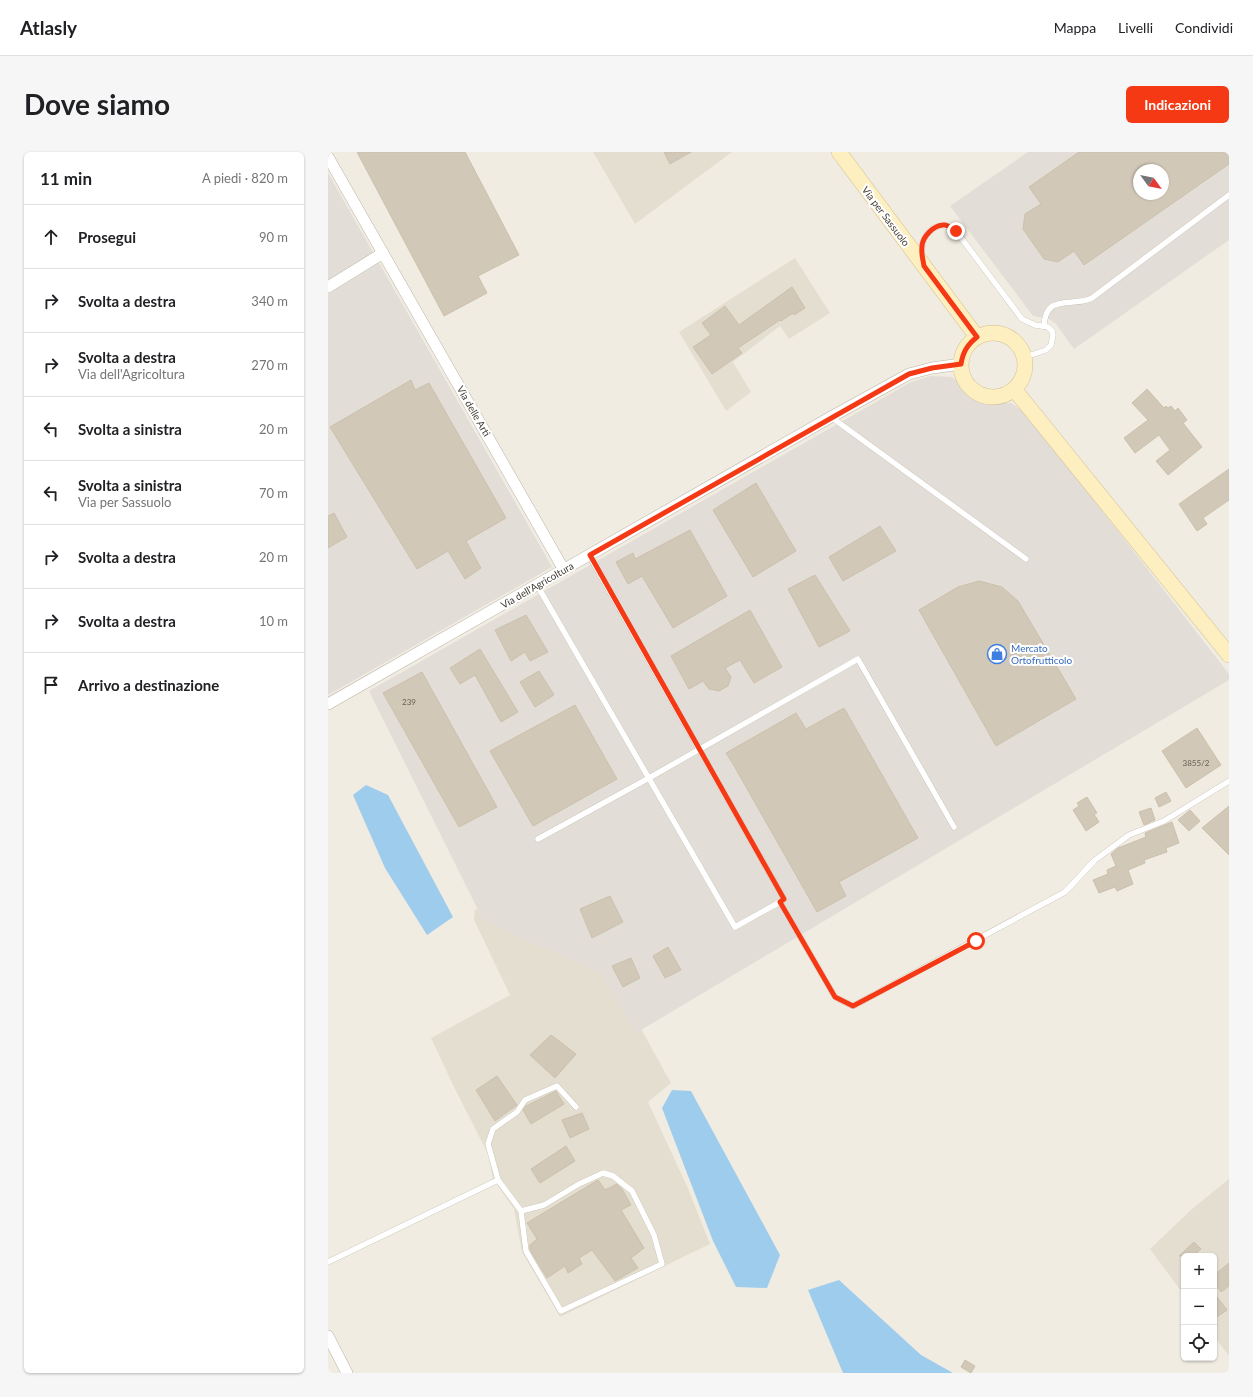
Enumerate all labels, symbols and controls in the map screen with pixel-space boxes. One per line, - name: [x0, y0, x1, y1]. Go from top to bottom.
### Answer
- text: Atlasly: [20, 16, 77, 39]
- text: Mappa: [1054, 19, 1096, 36]
- text: Livelli: [1118, 19, 1153, 36]
- text: Condividi: [1175, 19, 1233, 36]
- button: Indicazioni: [1126, 86, 1229, 123]
- text: Dove siamo: [24, 87, 170, 121]
- north arrow: [1133, 164, 1169, 200]
- text: 11 min: [40, 168, 92, 189]
- text: A piedi · 820 m: [202, 170, 288, 186]
- street label: Via per Sassuolo: [860, 184, 913, 249]
- route end: [947, 222, 965, 240]
- icon: ahead: [40, 226, 62, 248]
- text: Prosegui: [78, 228, 136, 246]
- text: 90 m: [259, 229, 288, 245]
- icon: right: [40, 290, 62, 312]
- text: Svolta a destra: [78, 292, 176, 310]
- text: 340 m: [251, 293, 288, 309]
- text: Svolta a destra: [78, 348, 176, 366]
- icon: right: [40, 354, 62, 376]
- text: 270 m: [251, 357, 288, 373]
- text: Via dell'Agricoltura: [78, 366, 185, 382]
- street label: Via delle Arti: [455, 384, 493, 438]
- icon: left: [40, 418, 62, 440]
- text: Svolta a sinistra: [78, 420, 182, 438]
- text: 20 m: [259, 421, 288, 437]
- text: Svolta a sinistra: [78, 476, 182, 494]
- icon: left: [40, 482, 62, 504]
- text: 70 m: [259, 485, 288, 501]
- text: Via per Sassuolo: [78, 494, 171, 510]
- icon: right: [40, 546, 62, 568]
- text: Svolta a destra: [78, 548, 176, 566]
- text: 20 m: [259, 549, 288, 565]
- street label: Via dell'Agricoltura: [498, 559, 576, 611]
- icon: right: [40, 610, 62, 632]
- text: Svolta a destra: [78, 612, 176, 630]
- text: 10 m: [259, 613, 288, 629]
- place label: Mercato Ortofrutticolo: [1011, 642, 1072, 666]
- shop icon: Mercato Ortofrutticolo: [986, 643, 1008, 665]
- icon: arrive: [40, 674, 62, 696]
- text: Arrivo a destinazione: [78, 676, 219, 694]
- house number: 239: [402, 697, 416, 707]
- house number: 3855/2: [1183, 758, 1210, 768]
- route start: [967, 932, 985, 950]
- map controls: [1181, 1253, 1217, 1361]
- button: +: [1181, 1253, 1217, 1289]
- button: −: [1181, 1289, 1217, 1325]
- button: locate: [1181, 1325, 1217, 1361]

